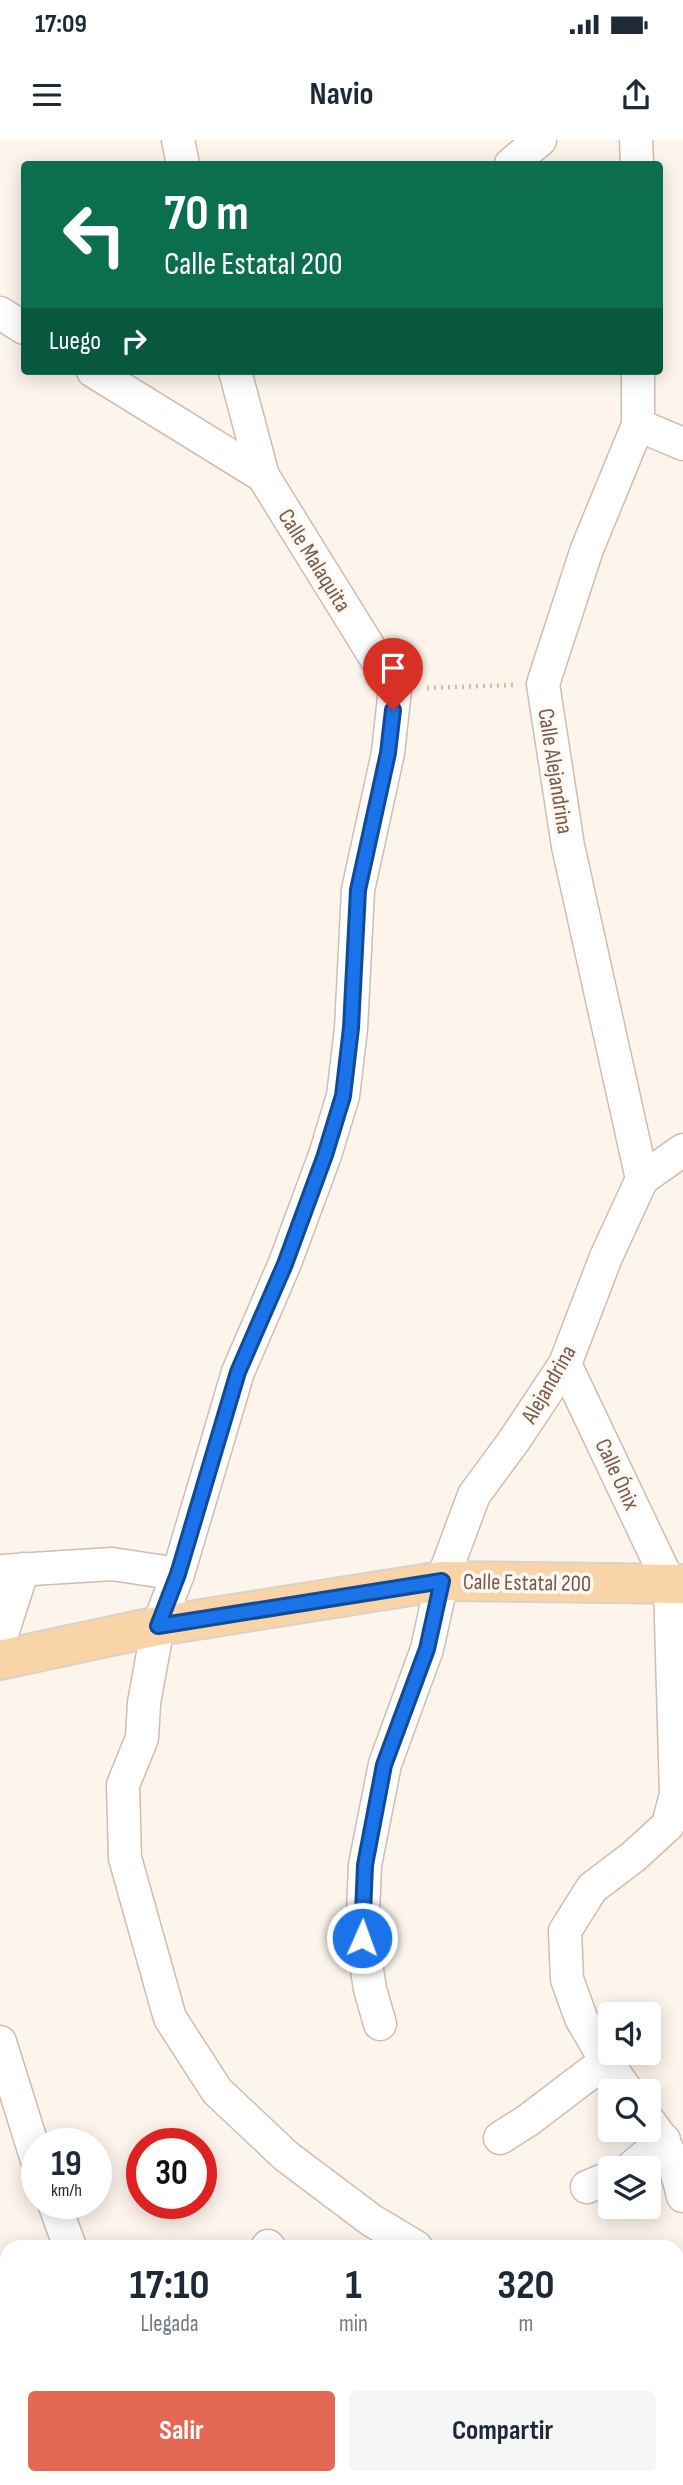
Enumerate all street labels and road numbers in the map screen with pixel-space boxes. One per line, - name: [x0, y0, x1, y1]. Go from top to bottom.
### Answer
- street label: Calle Malaquita: [272, 504, 357, 617]
- street label: Calle Alejandrina: [531, 706, 579, 836]
- street label: Alejandrina: [515, 1340, 582, 1429]
- street label: Calle Ónix: [589, 1434, 646, 1515]
- street label: Calle Estatal 200: [463, 1568, 591, 1598]

